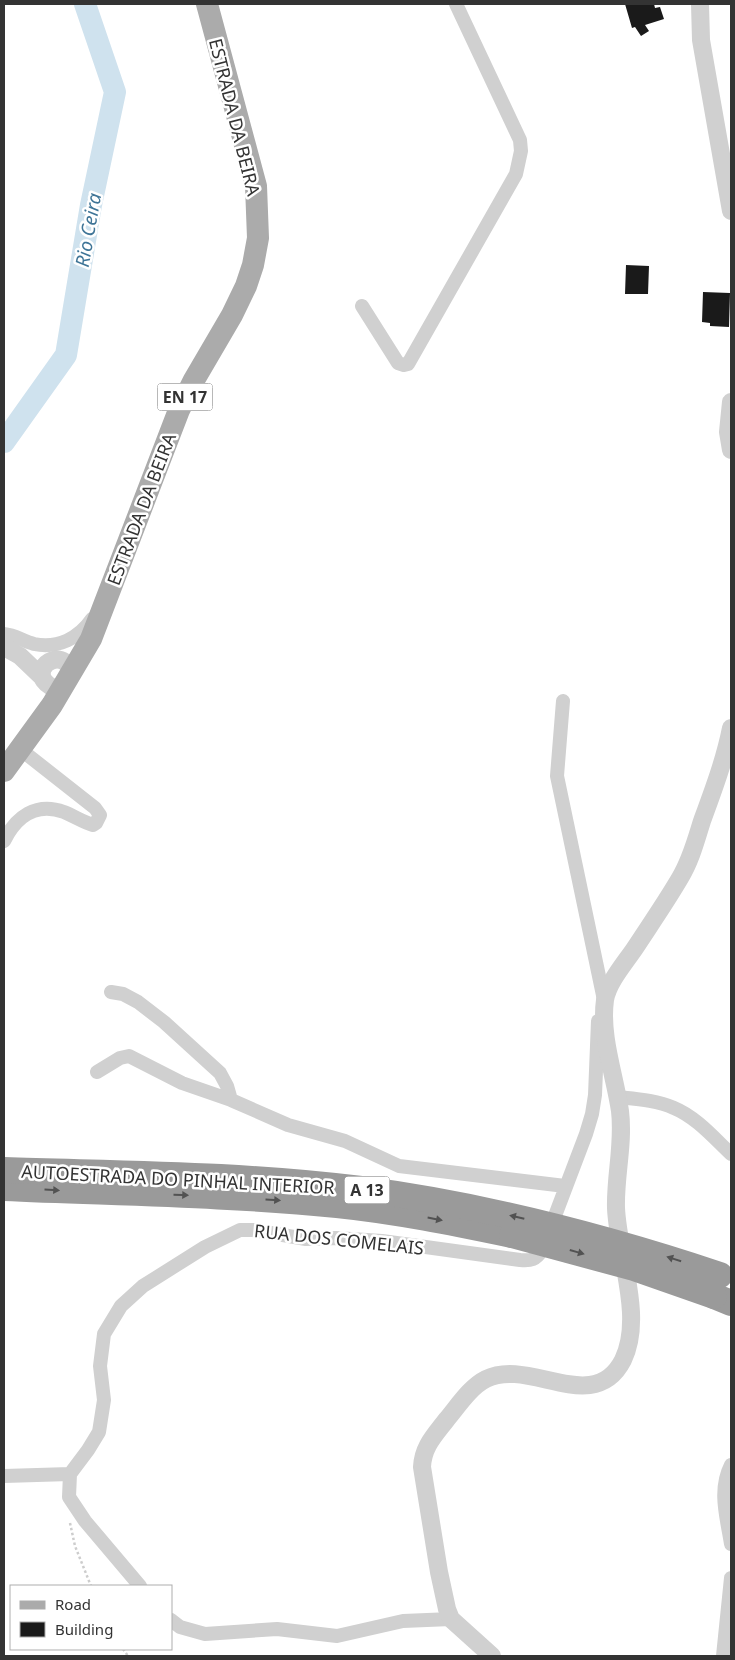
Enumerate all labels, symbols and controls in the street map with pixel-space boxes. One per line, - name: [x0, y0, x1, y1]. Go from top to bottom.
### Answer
- street label: ESTRADA DA BEIRA: [204, 36, 266, 199]
- water label: Rio Ceira: [69, 191, 107, 269]
- road number: EN 17: [158, 384, 212, 411]
- street label: ESTRADA DA BEIRA: [101, 429, 181, 588]
- street label: AUTOESTRADA DO PINHAL INTERIOR: [21, 1159, 335, 1199]
- road number: A 13: [344, 1176, 390, 1204]
- one-way arrow: [45, 1187, 61, 1195]
- one-way arrow: [174, 1192, 190, 1200]
- one-way arrow: [265, 1197, 281, 1205]
- one-way arrow: [509, 1213, 524, 1221]
- one-way arrow: [427, 1216, 443, 1224]
- street label: RUA DOS COMELAIS: [253, 1218, 425, 1260]
- one-way arrow: [569, 1248, 584, 1256]
- one-way arrow: [666, 1255, 681, 1263]
- legend: [10, 1585, 172, 1650]
- text: Road: [55, 1594, 91, 1614]
- text: Building: [55, 1619, 113, 1639]

